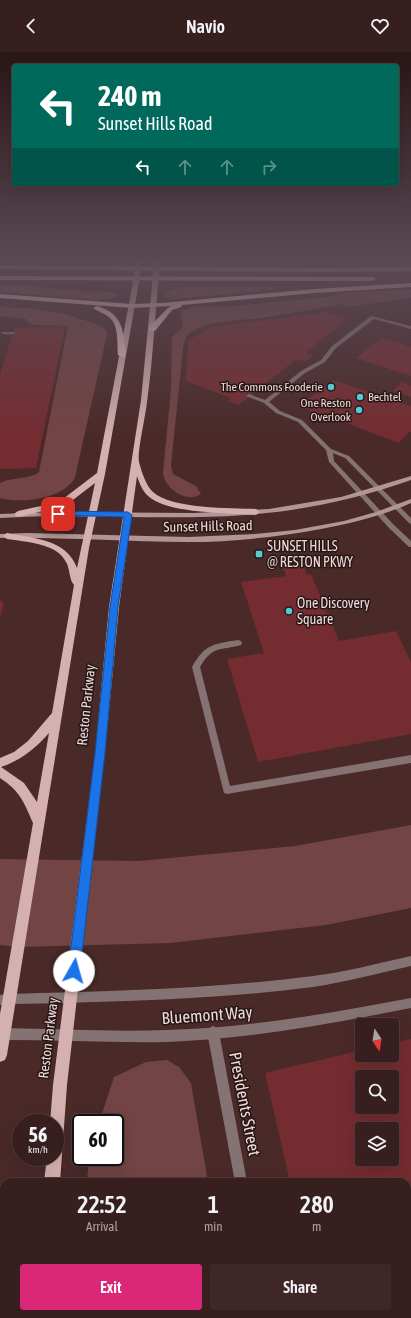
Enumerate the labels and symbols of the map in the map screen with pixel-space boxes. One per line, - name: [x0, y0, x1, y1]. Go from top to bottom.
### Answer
- place label: The Commons Fooderie: [221, 380, 323, 394]
- marker: The Commons Fooderie: [326, 382, 336, 392]
- place label: Bechtel: [368, 390, 402, 404]
- marker: Bechtel: [355, 392, 365, 402]
- place label: One Reston Overlook: [301, 396, 352, 424]
- marker: One Reston Overlook: [354, 405, 364, 415]
- pin: [41, 497, 75, 531]
- street label: Sunset Hills Road: [163, 517, 253, 535]
- place label: SUNSET HILLS @ RESTON PKWY: [267, 538, 354, 570]
- marker: SUNSET HILLS @ RESTON PKWY: [254, 549, 264, 559]
- place label: One Discovery Square: [297, 595, 370, 627]
- marker: One Discovery Square: [284, 606, 294, 616]
- street label: Reston Parkway: [74, 663, 98, 746]
- position arrow: [53, 950, 95, 992]
- street label: Reston Parkway: [35, 996, 61, 1079]
- street label: Bluemont Way: [161, 1002, 253, 1028]
- north arrow: [355, 1018, 399, 1062]
- street label: Presidents Street: [225, 1050, 265, 1158]
- speed limit sign: 60: [72, 1114, 124, 1166]

